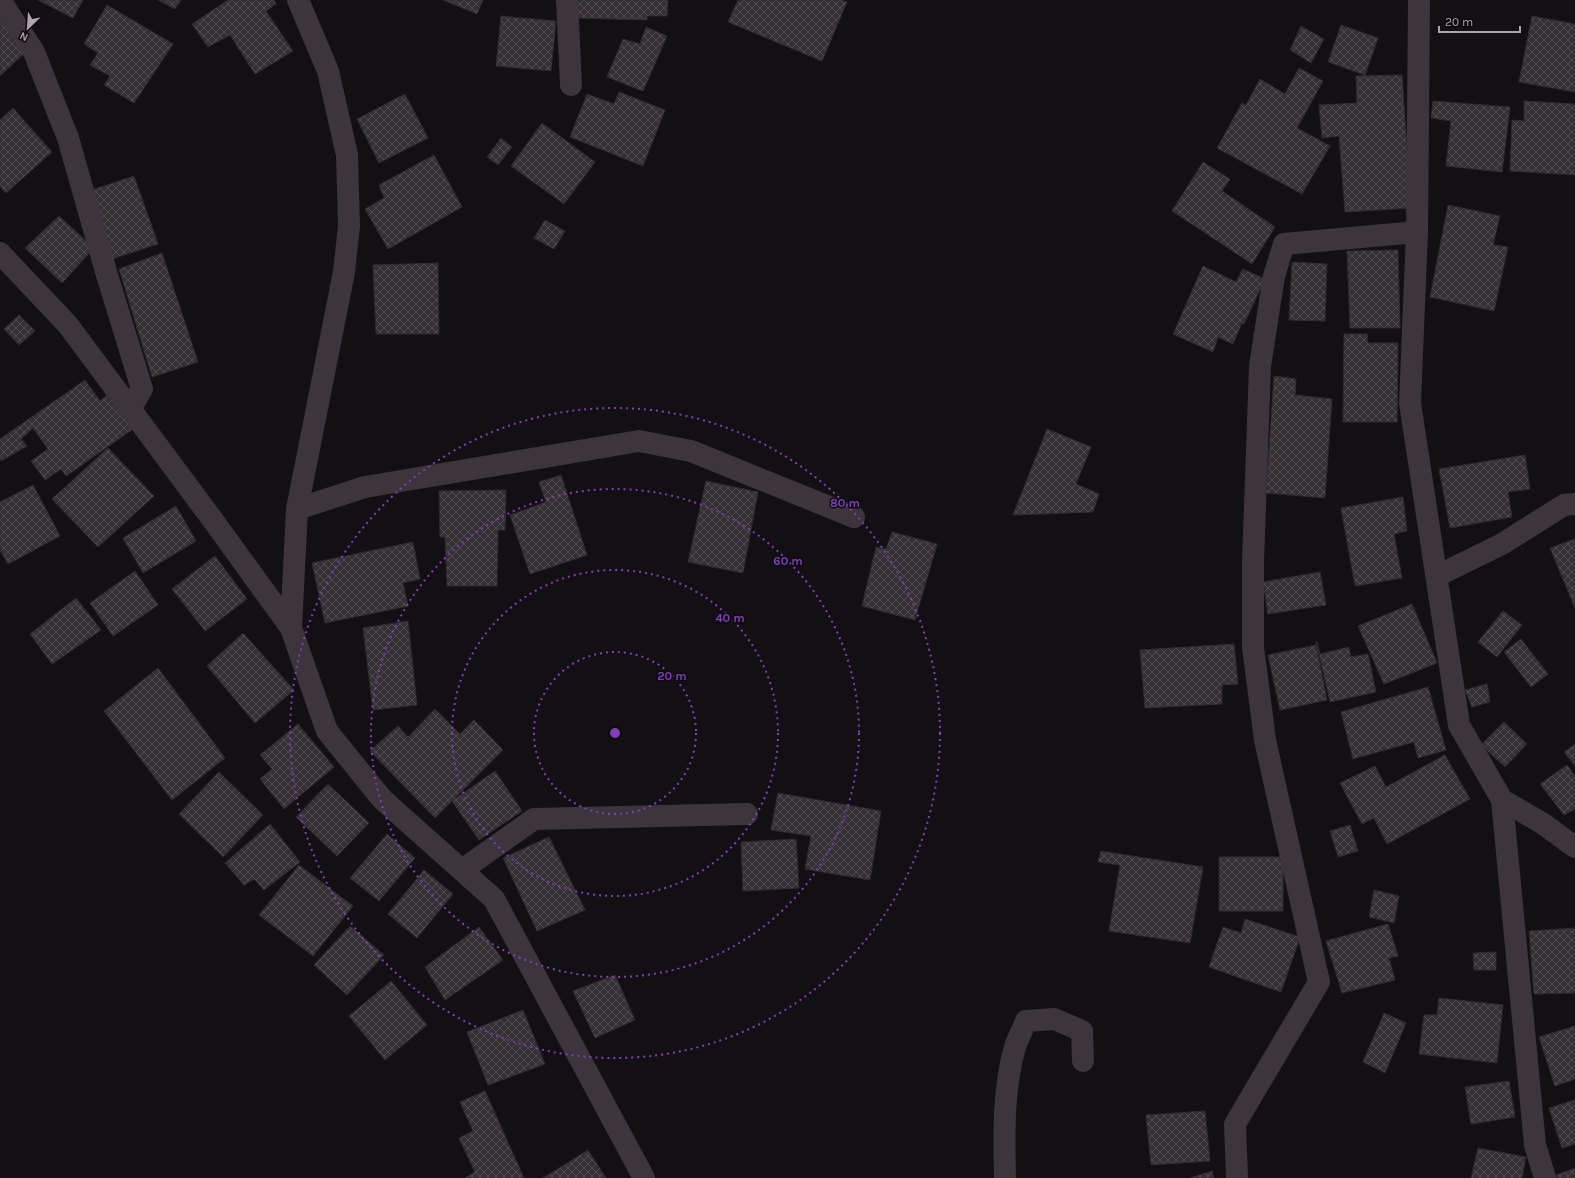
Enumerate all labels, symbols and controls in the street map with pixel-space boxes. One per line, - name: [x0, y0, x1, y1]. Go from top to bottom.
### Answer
- north arrow: [8, 8, 48, 48]
- scale bar: [1439, 8, 1520, 34]
- text: 20 m: [1445, 15, 1473, 29]
- text: N: [18, 29, 30, 44]
- text: 80 m: [830, 496, 860, 510]
- text: 60 m: [773, 554, 803, 568]
- text: 40 m: [715, 611, 745, 625]
- text: 20 m: [657, 669, 687, 683]
- centre of rings: [608, 726, 622, 740]

